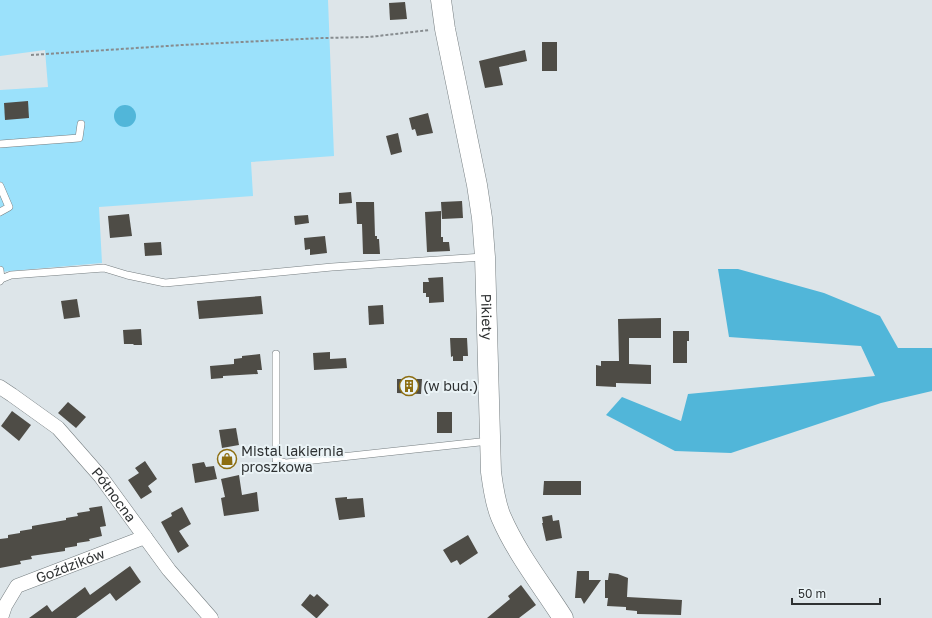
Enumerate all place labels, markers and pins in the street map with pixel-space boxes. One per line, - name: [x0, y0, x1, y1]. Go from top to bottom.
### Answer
- building icon: (w bud.): [398, 375, 420, 397]
- place label: (w bud.): [423, 377, 478, 394]
- place label: Mistal lakiernia proszkowa: [241, 442, 344, 475]
- shop icon: Mistal lakiernia proszkowa: [216, 448, 238, 470]

